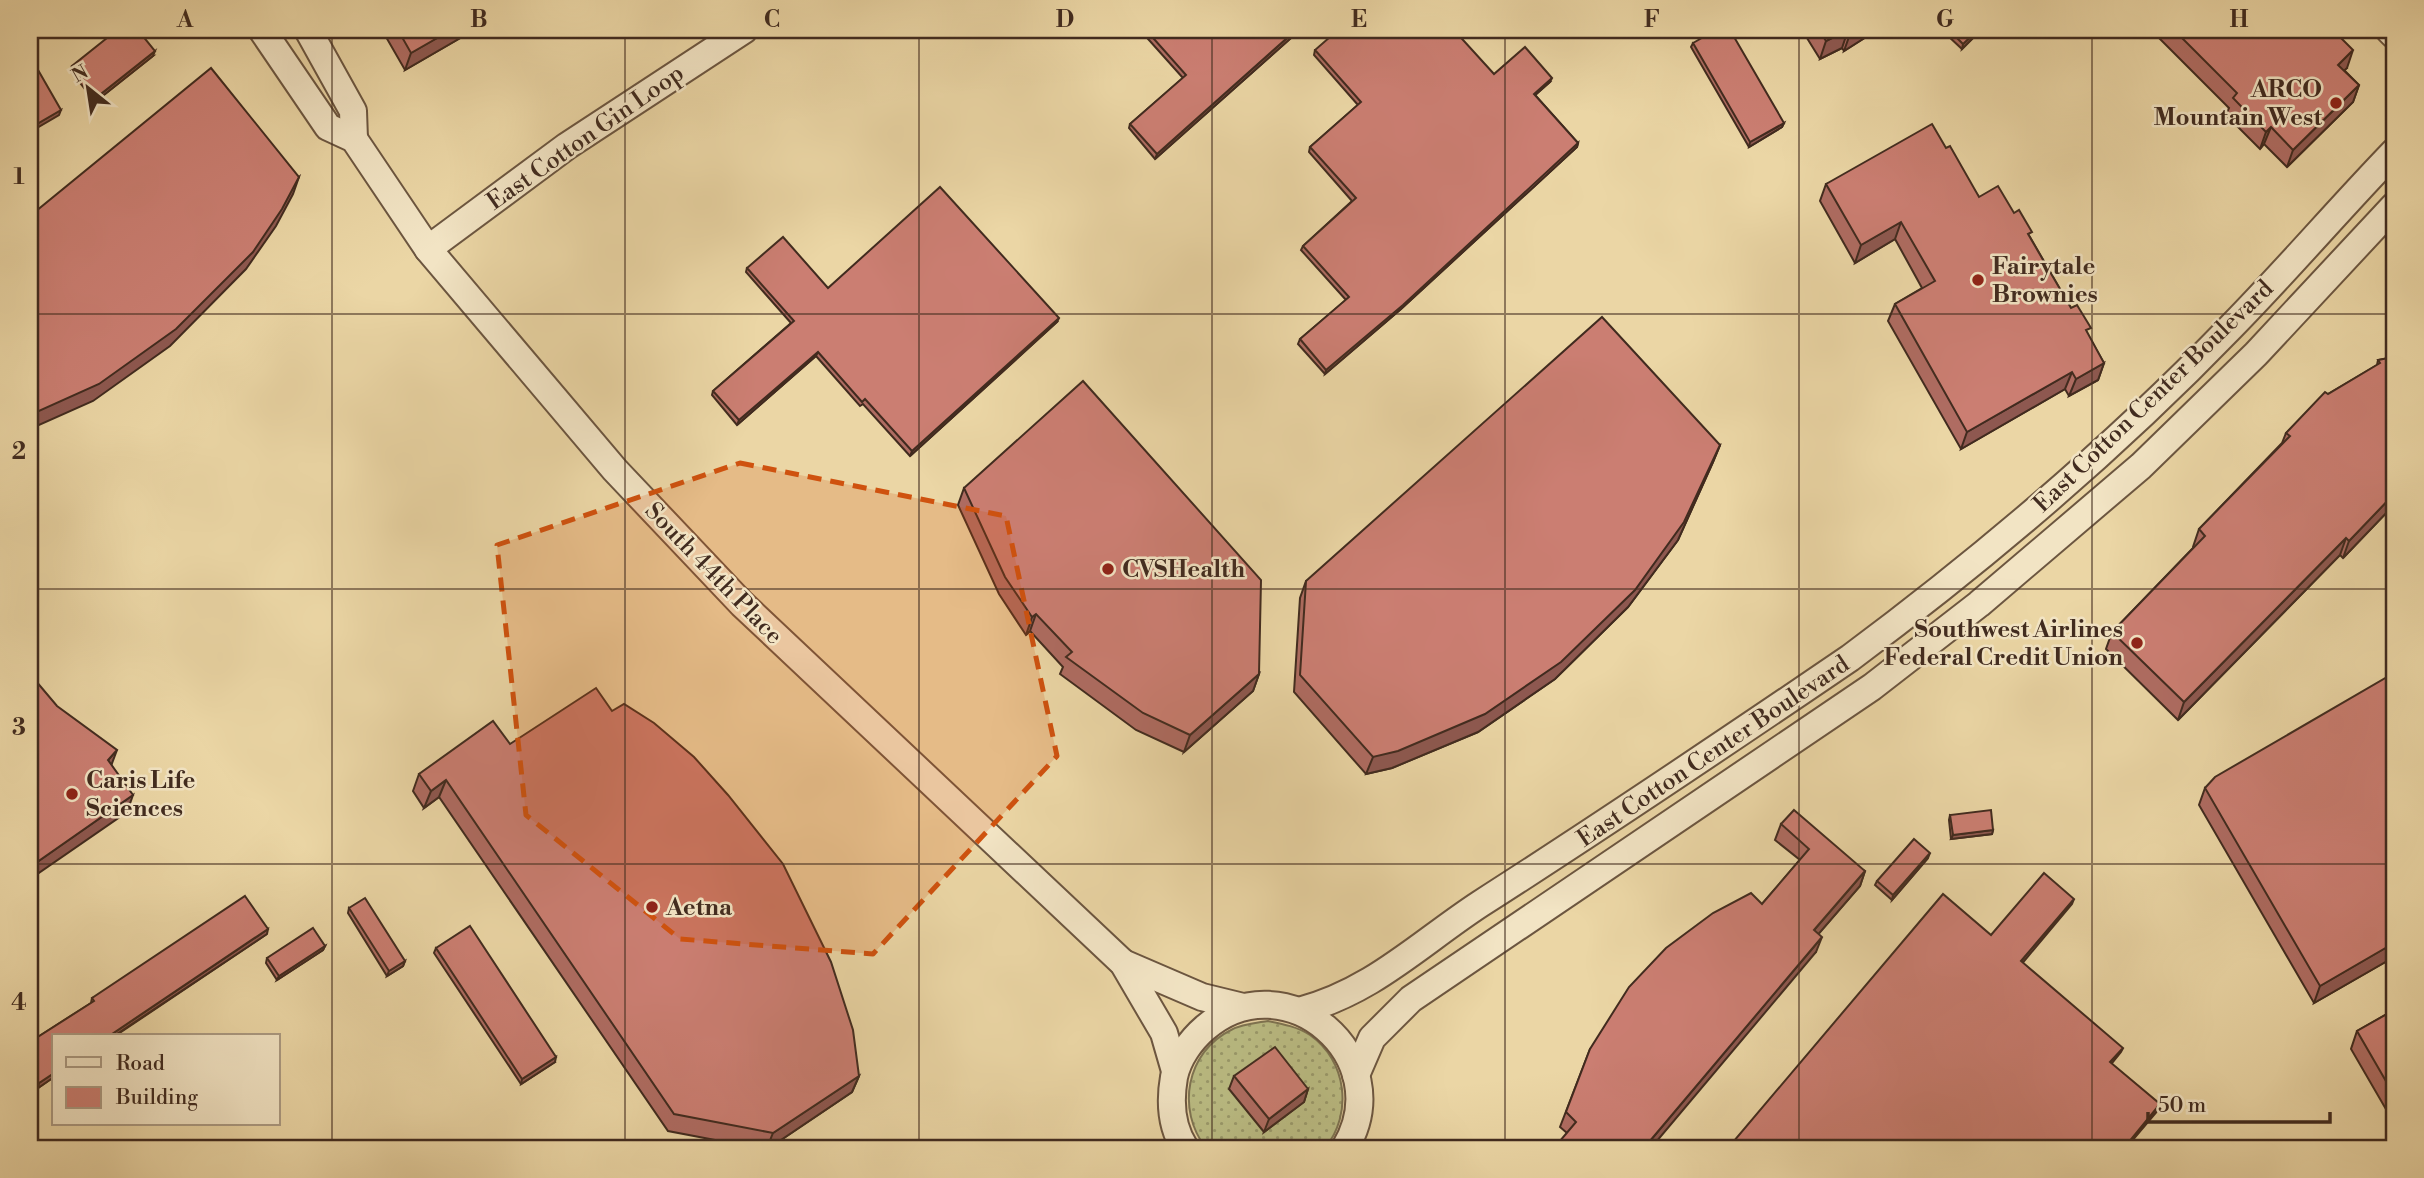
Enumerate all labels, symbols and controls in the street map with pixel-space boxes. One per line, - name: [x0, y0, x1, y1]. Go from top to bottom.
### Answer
- text: A: [176, 6, 194, 34]
- text: B: [470, 6, 488, 34]
- text: C: [764, 6, 780, 34]
- text: D: [1056, 6, 1074, 34]
- text: E: [1351, 6, 1367, 34]
- text: F: [1644, 6, 1660, 34]
- text: G: [1936, 6, 1954, 34]
- text: H: [2230, 6, 2249, 34]
- north arrow: [52, 52, 122, 122]
- street label: East Cotton Gin Loop: [481, 59, 690, 217]
- text: N: [67, 60, 93, 88]
- place label: ARCO Mountain West: [2153, 75, 2323, 133]
- marker: ARCO Mountain West: [2328, 95, 2344, 111]
- text: 1: [13, 163, 25, 191]
- place label: Fairytale Brownies: [1992, 252, 2098, 310]
- marker: Fairytale Brownies: [1970, 272, 1986, 288]
- street label: East Cotton Center Boulevard: [2028, 274, 2280, 519]
- text: 2: [12, 438, 26, 466]
- street label: South 44th Place: [638, 496, 789, 651]
- place label: CVSHealth: [1122, 555, 1245, 585]
- marker: CVSHealth: [1100, 561, 1116, 577]
- place label: Southwest Airlines Federal Credit Union: [1884, 615, 2123, 673]
- marker: Southwest Airlines Federal Credit Union: [2129, 635, 2145, 651]
- street label: East Cotton Center Boulevard: [1572, 649, 1856, 854]
- text: 3: [12, 714, 26, 742]
- place label: Caris Life Sciences: [86, 766, 195, 824]
- marker: Caris Life Sciences: [64, 786, 80, 802]
- place label: Aetna: [665, 893, 733, 923]
- marker: Aetna: [644, 899, 660, 915]
- text: 4: [11, 989, 27, 1017]
- legend: [52, 1034, 280, 1126]
- text: Road: [116, 1051, 165, 1077]
- scale bar: [2148, 1080, 2330, 1124]
- text: Building: [115, 1085, 198, 1111]
- text: 50 m: [2158, 1093, 2206, 1119]

